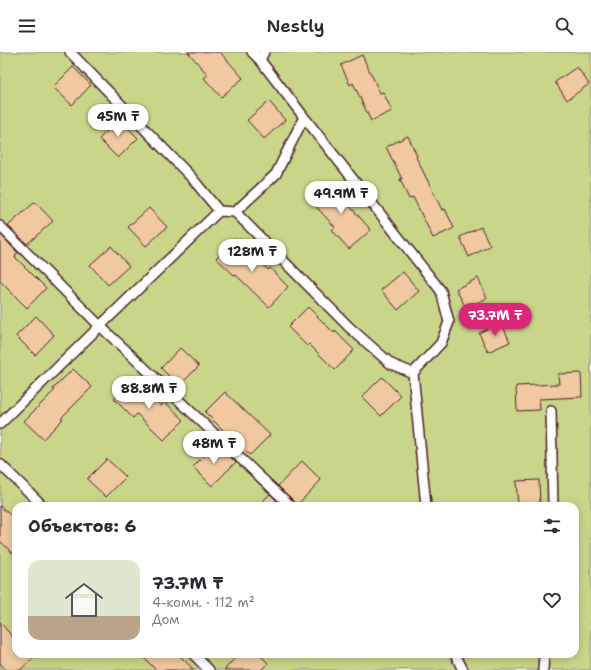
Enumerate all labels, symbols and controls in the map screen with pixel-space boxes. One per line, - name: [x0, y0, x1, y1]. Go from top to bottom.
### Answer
- text: Nestly: [266, 14, 325, 38]
- icon: menu: [16, 15, 38, 37]
- icon: search: [553, 15, 575, 37]
- pin: 45M ₸: [90, 104, 146, 138]
- text: 45M ₸: [97, 108, 139, 125]
- pin: 49.9M ₸: [304, 181, 378, 215]
- text: 49.9M ₸: [314, 185, 368, 202]
- pin: 128M ₸: [219, 239, 285, 273]
- text: 128M ₸: [227, 243, 277, 260]
- pin: 73.7M ₸: [458, 303, 532, 337]
- text: 73.7M ₸: [468, 307, 522, 324]
- pin: 88.8M ₸: [112, 376, 186, 410]
- text: 88.8M ₸: [121, 380, 177, 397]
- pin: 48M ₸: [186, 431, 242, 465]
- text: 48M ₸: [192, 435, 236, 452]
- text: Объектов: 6: [28, 515, 137, 537]
- icon: filters: [541, 515, 563, 537]
- text: 73.7M ₸: [152, 572, 223, 594]
- icon: home: [60, 576, 108, 624]
- icon: heart: [541, 589, 563, 611]
- text: 4-комн. · 112 m²: [152, 594, 255, 611]
- text: Дом: [152, 611, 180, 628]

